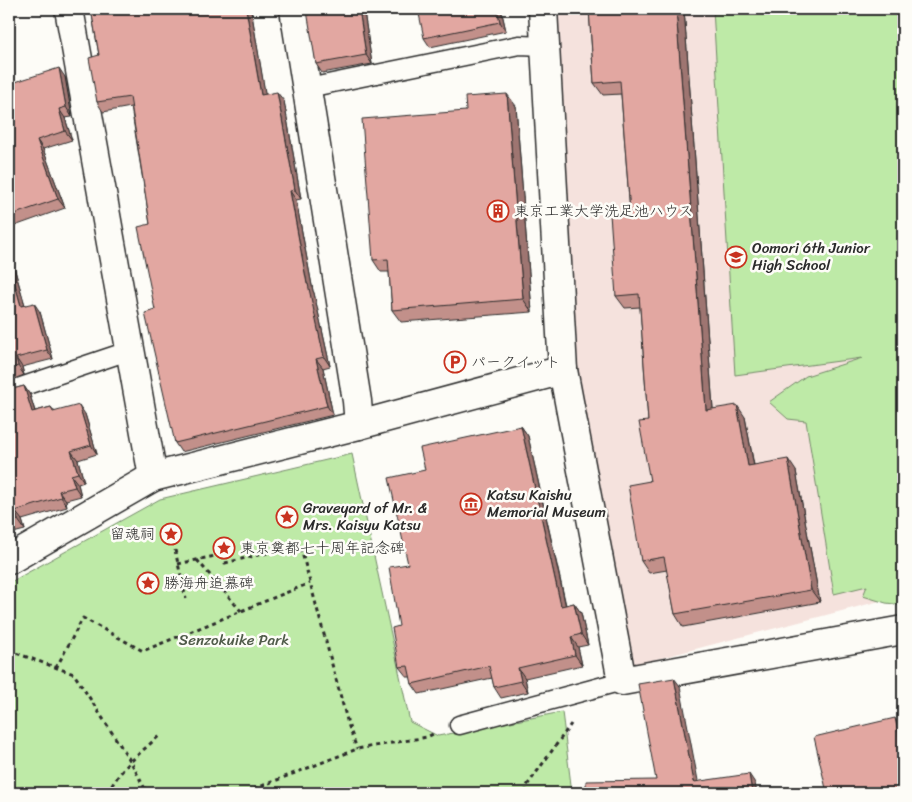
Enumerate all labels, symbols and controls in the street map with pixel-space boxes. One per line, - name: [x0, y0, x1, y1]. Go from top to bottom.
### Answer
- place label: 東京工業大学洗足池ハウス: [514, 198, 693, 224]
- building icon: 東京工業大学洗足池ハウス: [486, 199, 510, 223]
- place label: Oomori 6th Junior High School: [752, 235, 871, 278]
- school or university icon: Oomori 6th Junior High School: [724, 245, 748, 269]
- place label: パークイット: [471, 349, 561, 375]
- parking icon: パークイット: [443, 350, 467, 374]
- place label: Katsu Kaishu Memorial Museum: [487, 482, 606, 525]
- museum icon: Katsu Kaishu Memorial Museum: [459, 492, 483, 516]
- place label: Graveyard of Mr. & Mrs. Kaisyu Katsu: [303, 495, 428, 538]
- place icon: Graveyard of Mr. & Mrs. Kaisyu Katsu: [275, 505, 299, 529]
- place label: 留魂祠: [110, 521, 155, 547]
- place icon: 留魂祠: [159, 522, 183, 546]
- place label: 東京奠都七十周年記念碑: [240, 535, 405, 561]
- place icon: 東京奠都七十周年記念碑: [212, 536, 236, 560]
- place label: 勝海舟追慕碑: [164, 570, 254, 596]
- place icon: 勝海舟追慕碑: [136, 571, 160, 595]
- park label: Senzokuike Park: [179, 627, 289, 653]

